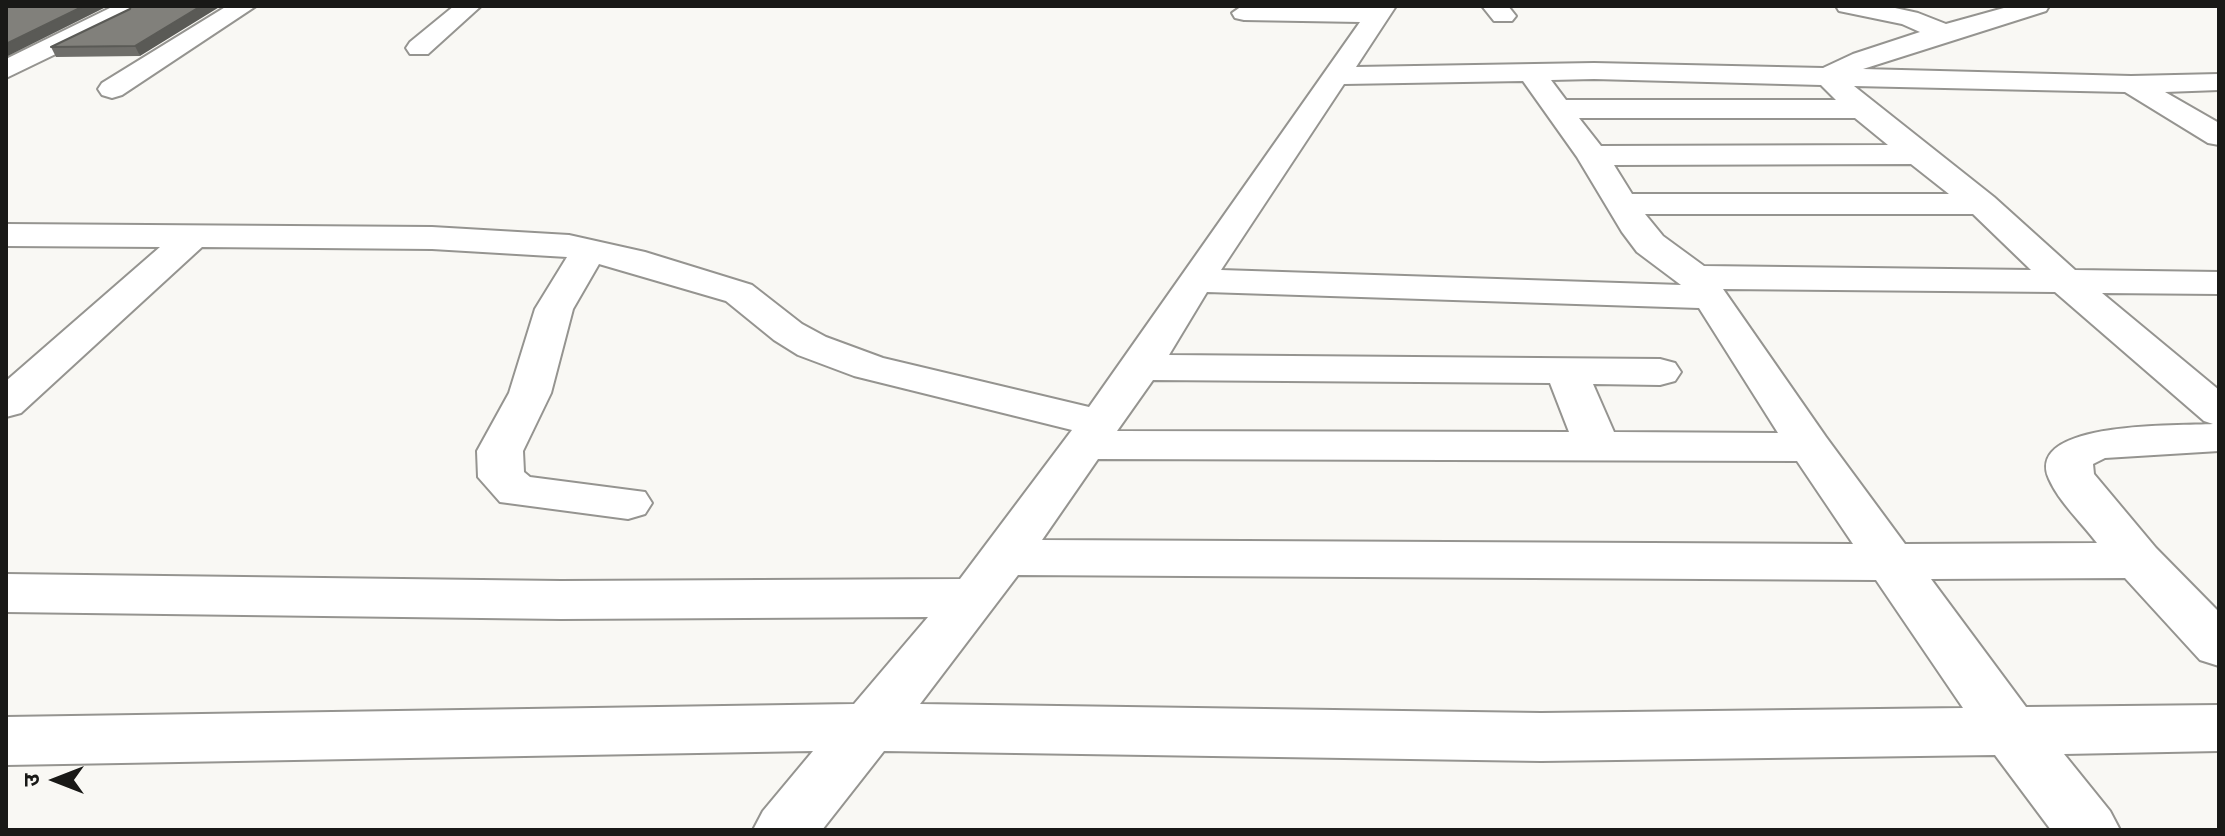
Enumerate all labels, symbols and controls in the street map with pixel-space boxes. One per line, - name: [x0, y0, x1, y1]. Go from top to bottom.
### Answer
- north arrow: [16, 740, 96, 820]
- text: उ: [19, 774, 44, 786]

